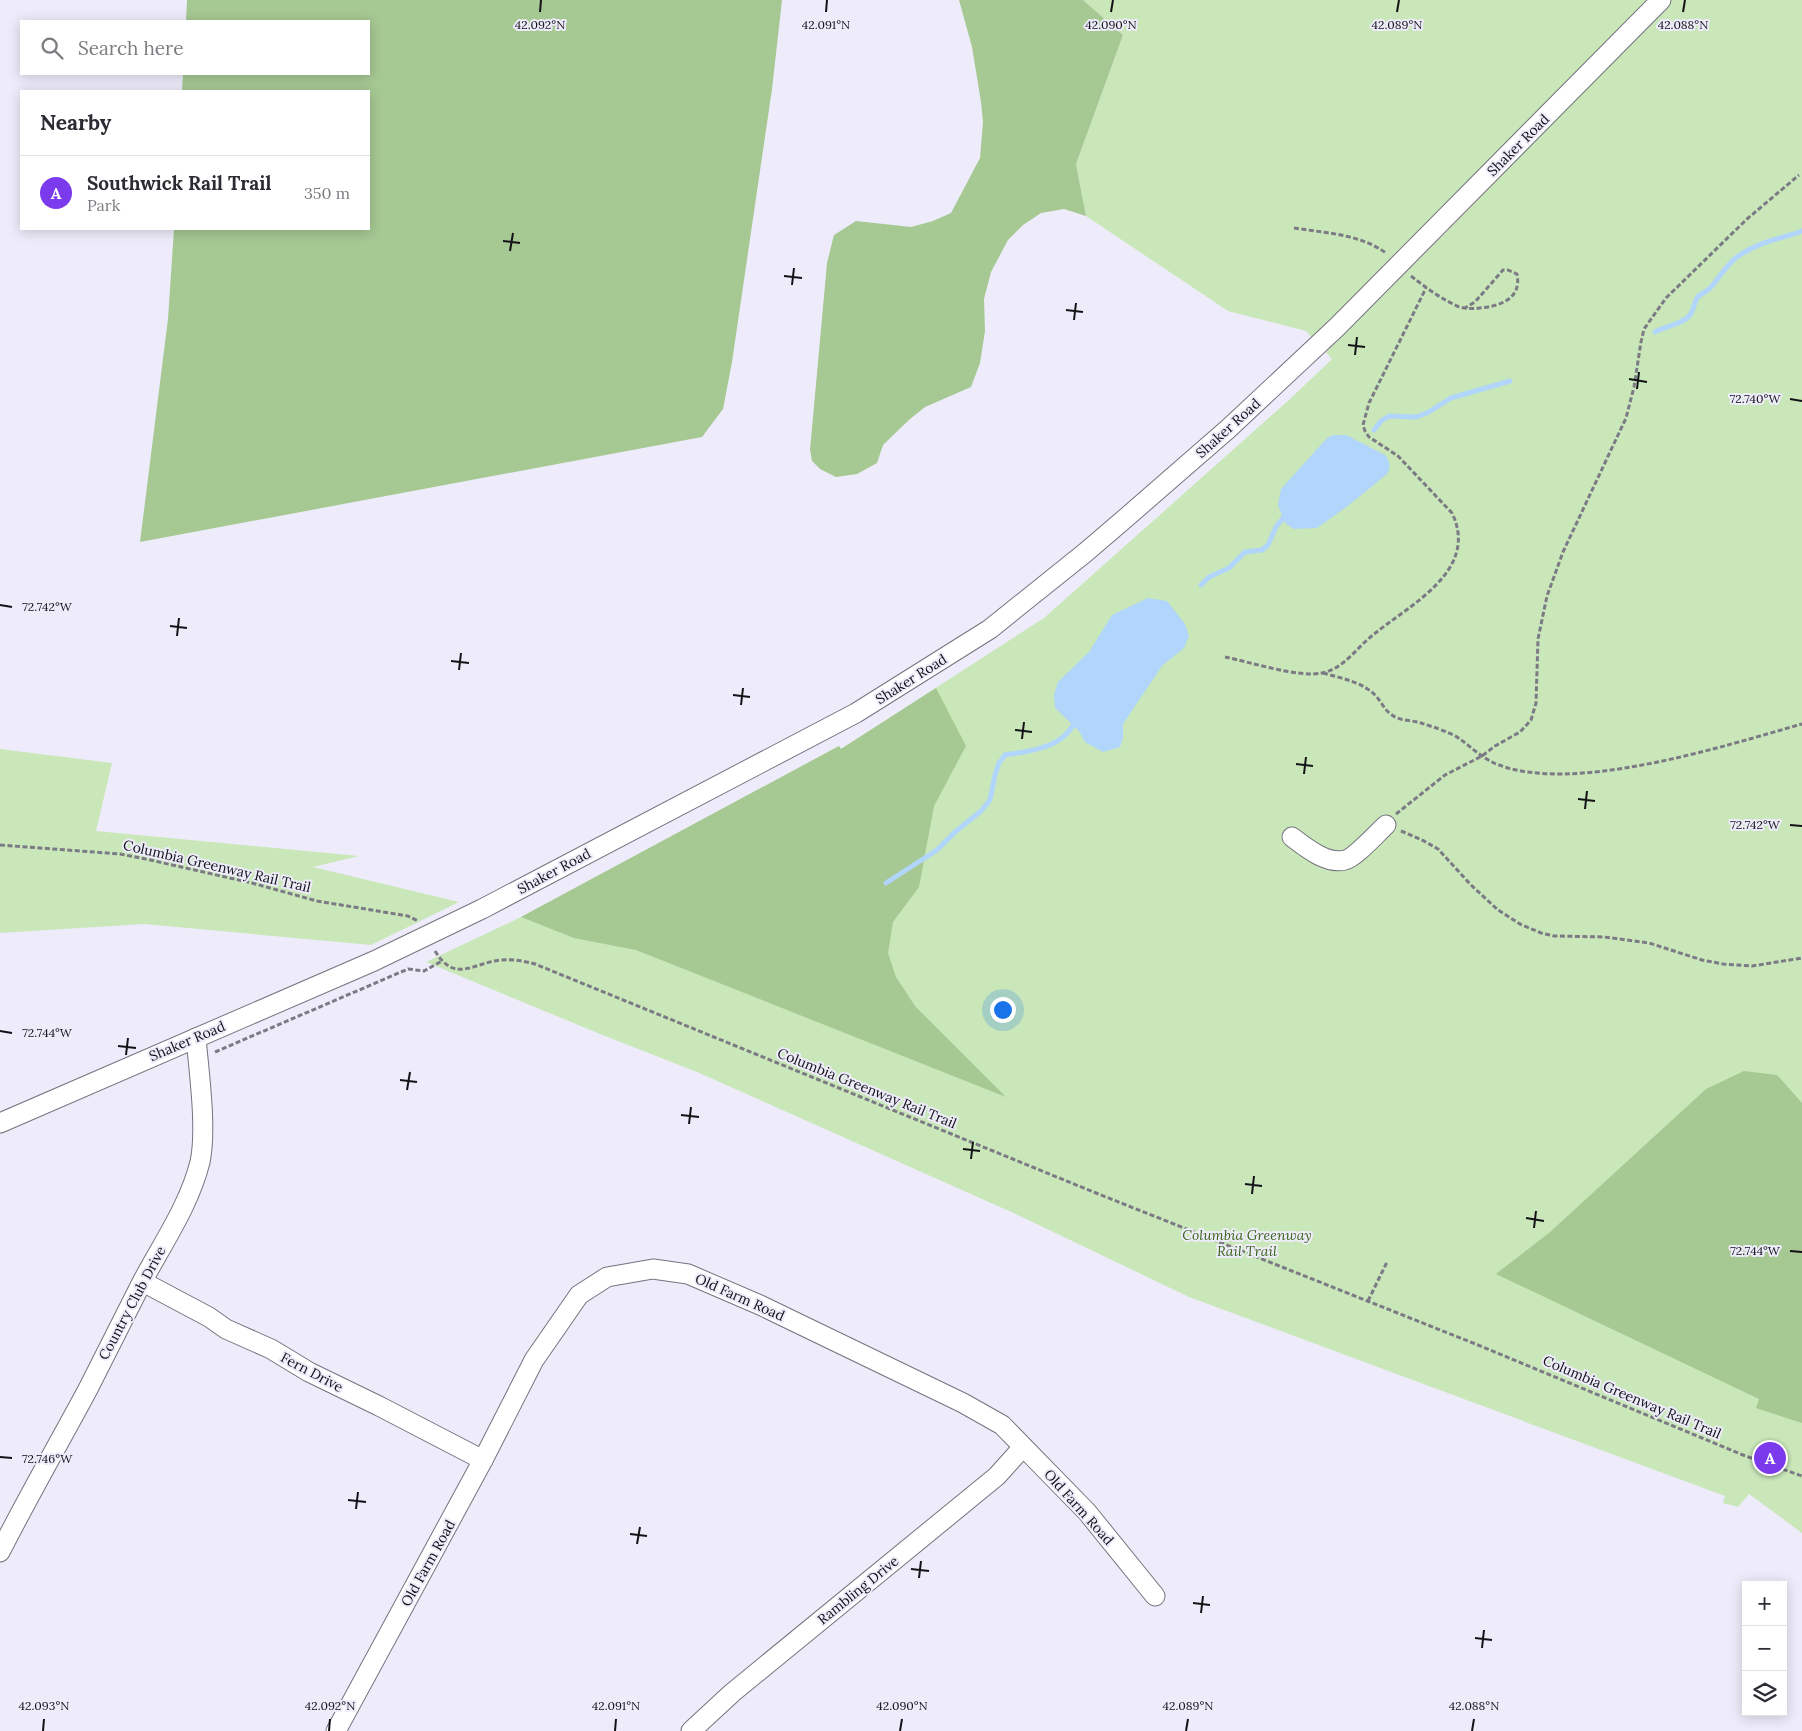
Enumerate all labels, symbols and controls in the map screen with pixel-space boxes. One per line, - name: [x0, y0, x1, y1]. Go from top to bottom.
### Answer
- text: 42.092°N: [515, 17, 565, 32]
- text: 42.091°N: [802, 17, 850, 32]
- text: 42.090°N: [1085, 17, 1137, 32]
- text: 42.089°N: [1372, 17, 1422, 32]
- text: 42.088°N: [1658, 17, 1708, 32]
- search box: [20, 20, 370, 75]
- icon: search: [38, 34, 66, 62]
- text: Search here: [78, 36, 184, 60]
- text: Nearby: [40, 109, 111, 136]
- street label: Shaker Road: [1483, 110, 1553, 180]
- text: Southwick Rail Trail: [87, 171, 271, 195]
- text: A: [51, 183, 61, 203]
- text: 350 m: [304, 183, 350, 203]
- text: Park: [87, 195, 120, 215]
- text: 72.740°W: [1730, 391, 1781, 406]
- street label: Shaker Road: [1192, 394, 1264, 462]
- text: 72.742°W: [22, 599, 73, 614]
- street label: Shaker Road: [872, 650, 950, 708]
- text: 72.742°W: [1730, 817, 1781, 832]
- street label: Columbia Greenway Rail Trail: [121, 836, 313, 896]
- street label: Shaker Road: [514, 844, 594, 898]
- your location: [990, 997, 1016, 1023]
- street label: Shaker Road: [146, 1017, 228, 1065]
- text: 72.744°W: [22, 1025, 73, 1040]
- street label: Columbia Greenway Rail Trail: [775, 1044, 960, 1132]
- park label: Columbia Greenway Rail Trail: [1182, 1226, 1312, 1260]
- street label: Country Club Drive: [94, 1243, 170, 1363]
- text: 72.744°W: [1730, 1243, 1781, 1258]
- street label: Old Farm Road: [692, 1269, 788, 1325]
- street label: Fern Drive: [278, 1348, 347, 1396]
- street label: Columbia Greenway Rail Trail: [1540, 1351, 1724, 1443]
- pin: A: [1754, 1439, 1786, 1477]
- text: 72.746°W: [22, 1451, 73, 1466]
- street label: Old Farm Road: [1040, 1465, 1118, 1549]
- street label: Old Farm Road: [397, 1517, 459, 1609]
- street label: Rambling Drive: [814, 1551, 903, 1628]
- map controls: [1742, 1581, 1787, 1716]
- button: +: [1742, 1581, 1787, 1626]
- button: −: [1742, 1626, 1787, 1671]
- button: layers: [1742, 1671, 1787, 1716]
- text: 42.093°N: [19, 1698, 69, 1713]
- text: 42.092°N: [305, 1698, 355, 1713]
- text: 42.091°N: [592, 1698, 640, 1713]
- text: 42.090°N: [876, 1698, 928, 1713]
- text: 42.089°N: [1163, 1698, 1213, 1713]
- text: 42.088°N: [1449, 1698, 1499, 1713]

